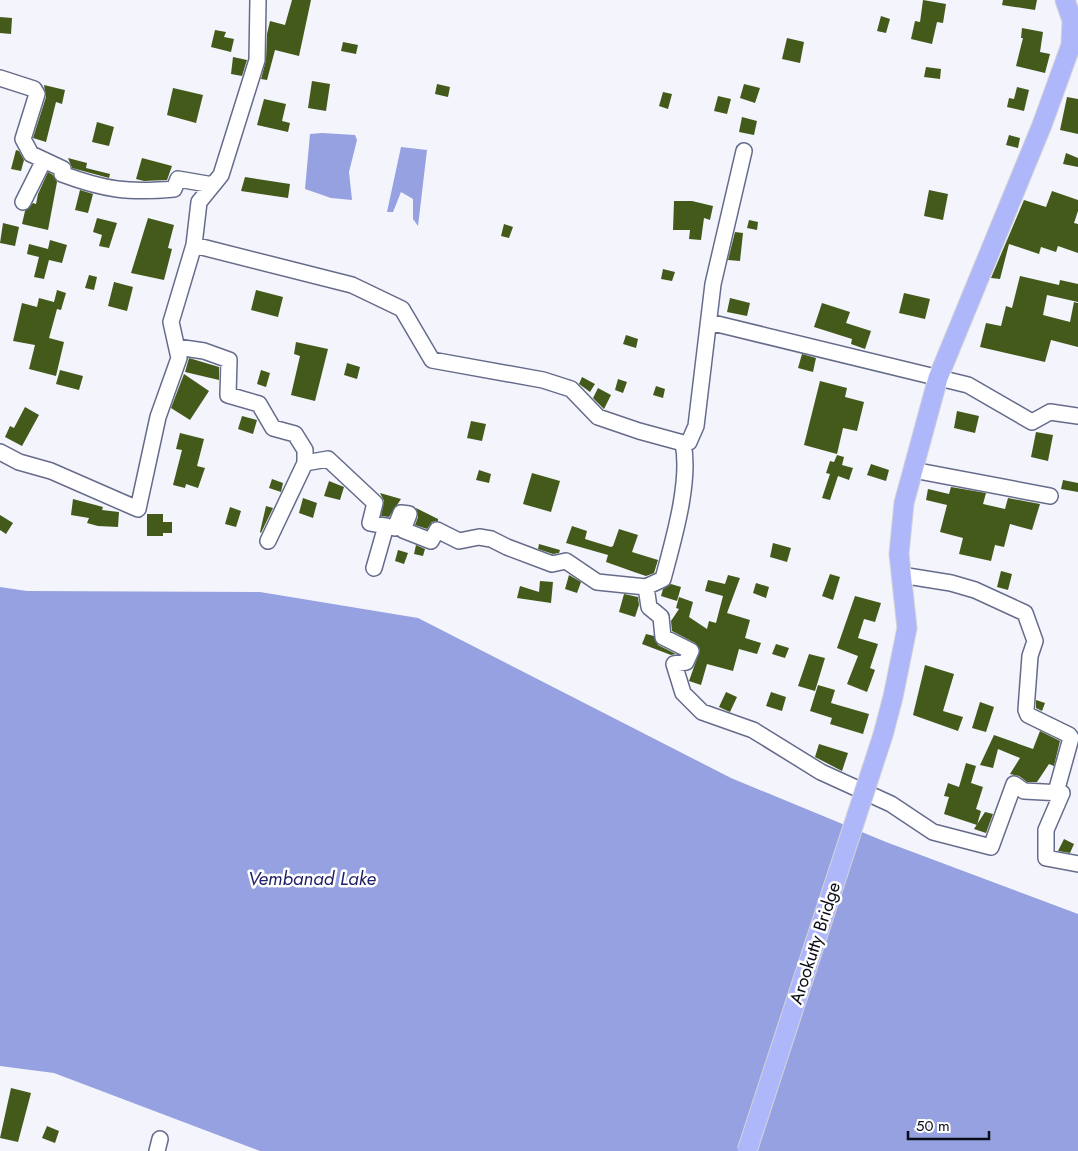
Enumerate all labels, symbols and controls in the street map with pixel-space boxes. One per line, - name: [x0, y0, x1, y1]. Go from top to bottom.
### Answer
- water label: Vembanad Lake: [248, 865, 377, 892]
- street label: Arookutty Bridge: [783, 878, 847, 1008]
- scale bar: [908, 1108, 989, 1140]
- text: 50 m: [916, 1115, 950, 1137]

